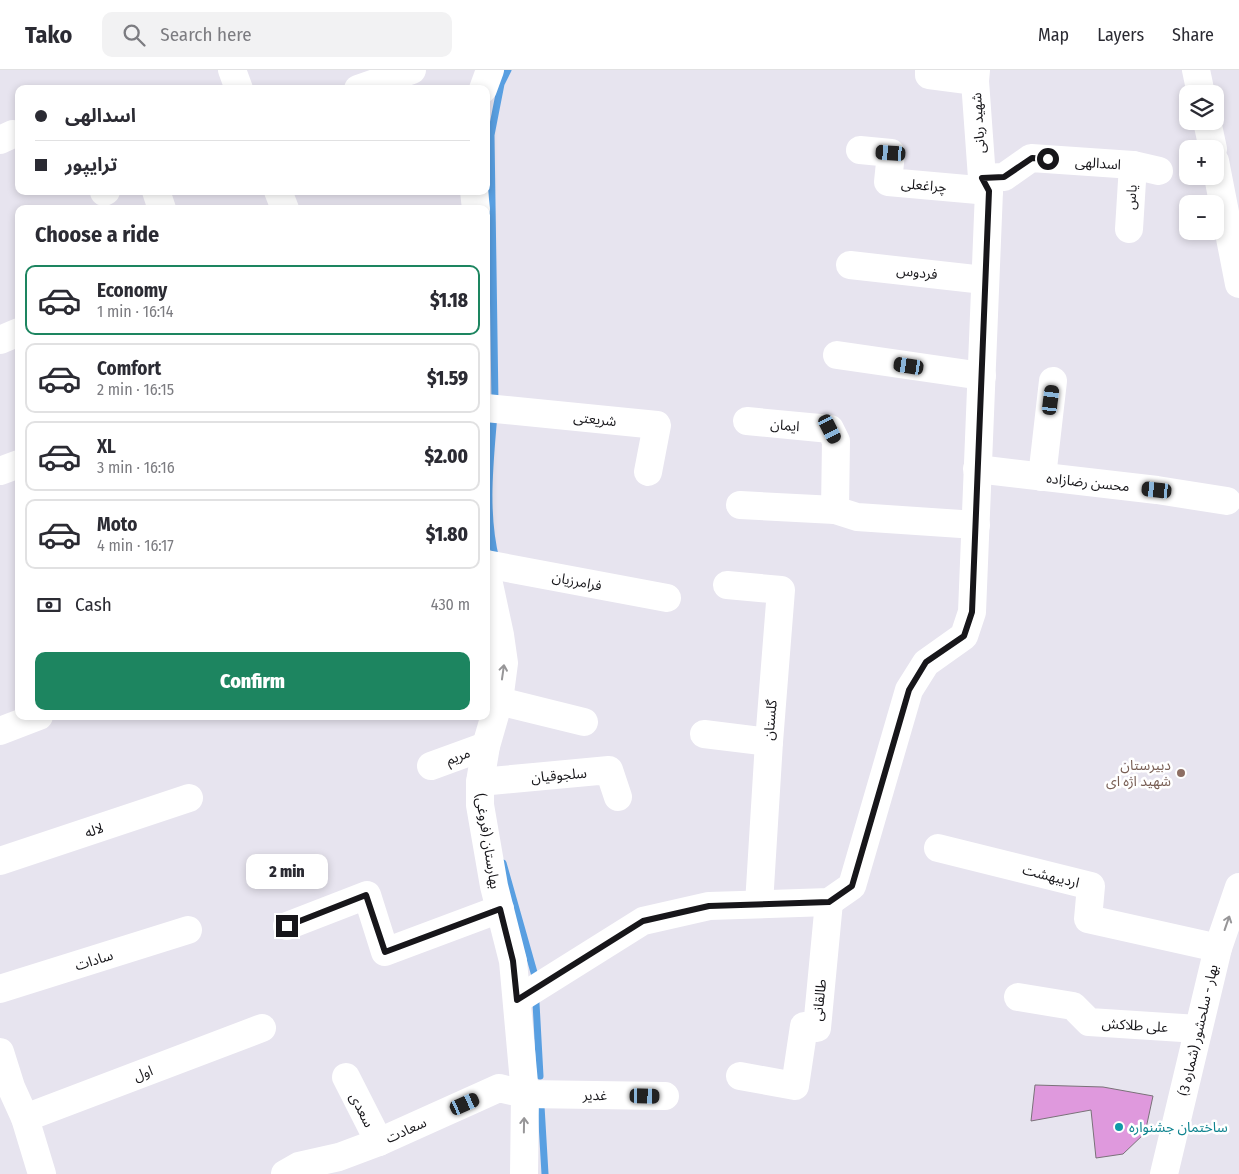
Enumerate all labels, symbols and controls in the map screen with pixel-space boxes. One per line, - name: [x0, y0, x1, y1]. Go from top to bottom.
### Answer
- search box: [102, 12, 452, 57]
- text: Tako: [25, 21, 72, 49]
- icon: search: [120, 21, 148, 49]
- text: Search here: [160, 23, 252, 46]
- text: Map: [1038, 24, 1069, 46]
- text: Layers: [1097, 24, 1144, 46]
- text: Share: [1172, 24, 1214, 46]
- map controls: [1179, 85, 1224, 240]
- button: layers: [1179, 85, 1224, 130]
- street label: شهید ربانی: [968, 92, 989, 154]
- text: اسدالهی: [65, 104, 136, 127]
- button: +: [1179, 140, 1224, 185]
- car: [875, 144, 906, 162]
- route start: [1037, 148, 1059, 170]
- text: ترایپور: [65, 153, 117, 176]
- street label: اسدالهی: [1074, 153, 1122, 174]
- street label: چراغعلی: [900, 175, 947, 197]
- street label: یاس: [1122, 184, 1141, 210]
- button: −: [1179, 195, 1224, 240]
- text: Choose a ride: [35, 221, 159, 248]
- street label: فردوس: [896, 262, 938, 283]
- icon: car: [37, 278, 82, 323]
- text: Economy: [97, 279, 167, 302]
- text: $1.18: [430, 289, 468, 312]
- text: 1 min · 16:14: [97, 302, 174, 321]
- icon: car: [37, 356, 82, 401]
- car: [893, 356, 924, 376]
- text: Comfort: [97, 357, 161, 380]
- text: $1.59: [427, 367, 468, 390]
- text: 2 min · 16:15: [97, 380, 174, 399]
- car: [1041, 384, 1060, 416]
- street label: شریعتی: [573, 409, 617, 430]
- car: [816, 412, 843, 446]
- street label: ایمان: [770, 416, 800, 435]
- icon: car: [37, 434, 82, 479]
- text: XL: [97, 435, 116, 458]
- text: $2.00: [425, 445, 468, 468]
- text: 3 min · 16:16: [97, 458, 175, 477]
- street label: محسن رضازاده: [1045, 470, 1130, 495]
- car: [1141, 481, 1172, 499]
- icon: car: [37, 512, 82, 557]
- text: Moto: [97, 513, 137, 536]
- text: $1.80: [426, 523, 468, 546]
- text: 4 min · 16:17: [97, 536, 174, 555]
- street label: فرامرزیان: [551, 568, 603, 595]
- icon: cash: [35, 591, 63, 619]
- text: Cash: [75, 593, 112, 616]
- text: 430 m: [431, 595, 470, 614]
- button: Confirm: [35, 652, 470, 710]
- one-way arrow: [498, 664, 508, 680]
- street label: گلستان: [760, 699, 781, 741]
- street label: مریم: [444, 744, 473, 771]
- place label: دبیرستان شهید اژه ای: [1106, 757, 1171, 790]
- street label: سلجوقیان: [530, 765, 588, 786]
- marker: دبیرستان شهید اژه ای: [1175, 767, 1187, 779]
- street label: بهارستان (فروغی): [472, 792, 503, 890]
- street label: لاله: [83, 820, 106, 841]
- callout: 2 min: [246, 854, 328, 888]
- street label: اردیبهشت: [1021, 861, 1081, 892]
- text: 2 min: [269, 862, 305, 881]
- route end: [276, 915, 298, 937]
- one-way arrow: [1222, 915, 1232, 931]
- street label: سادات: [73, 947, 115, 974]
- street label: بهار - سلحشور (شماره 3): [1175, 963, 1222, 1097]
- street label: طالقانی: [809, 978, 830, 1022]
- street label: علی طلاکش: [1101, 1015, 1169, 1036]
- street label: اول: [131, 1062, 155, 1085]
- street label: غدیر: [582, 1087, 607, 1104]
- car: [629, 1088, 660, 1104]
- street label: سعدی: [346, 1090, 377, 1130]
- car: [448, 1091, 481, 1117]
- street label: سعادت: [383, 1114, 429, 1147]
- one-way arrow: [520, 1118, 529, 1134]
- place label: ساختمان جشنواره: [1129, 1119, 1228, 1136]
- marker: ساختمان جشنواره: [1113, 1121, 1125, 1133]

